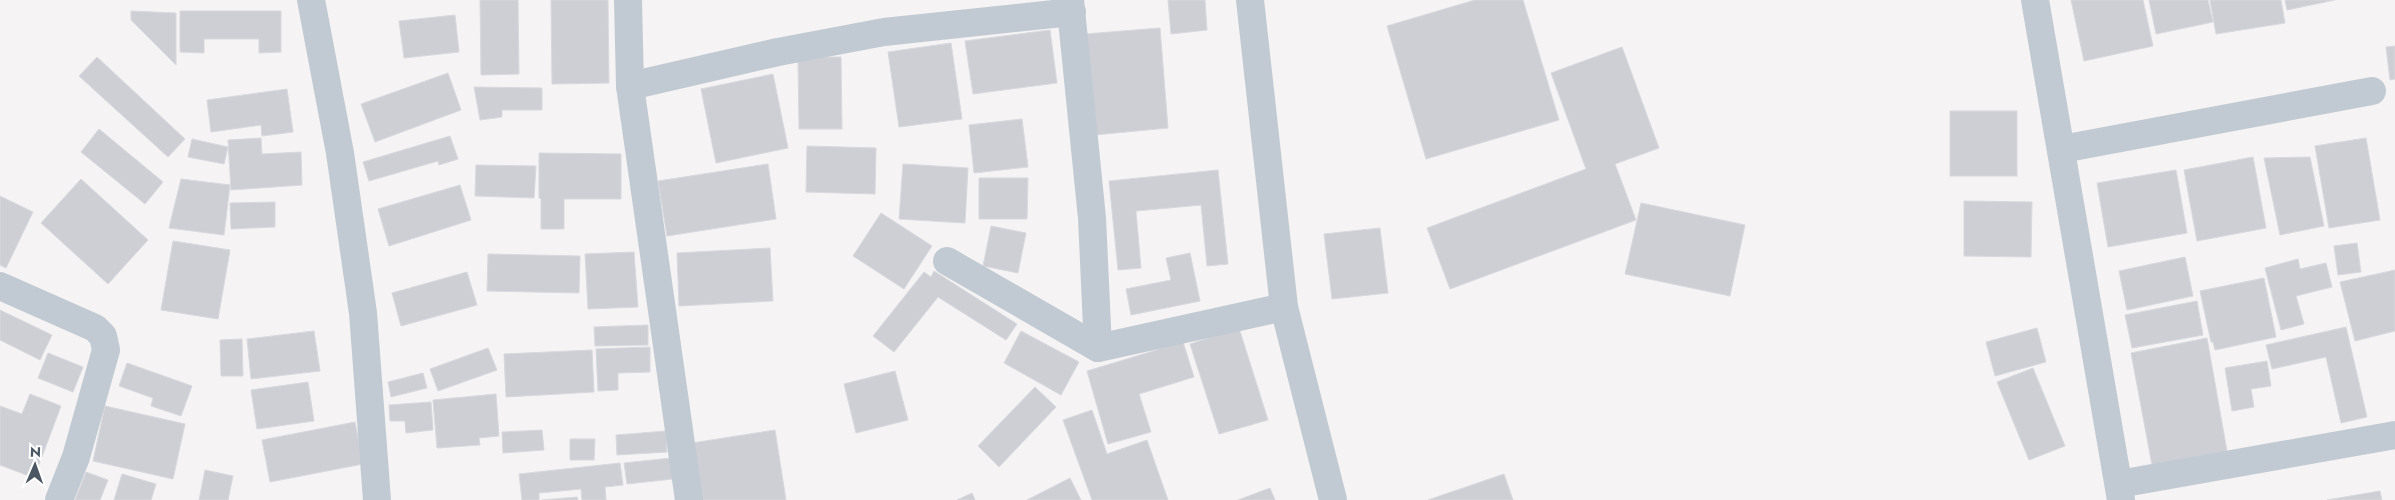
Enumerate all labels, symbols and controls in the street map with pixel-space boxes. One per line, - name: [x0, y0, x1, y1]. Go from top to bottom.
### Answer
- north arrow: [10, 440, 60, 490]
- text: N: [30, 442, 41, 462]

